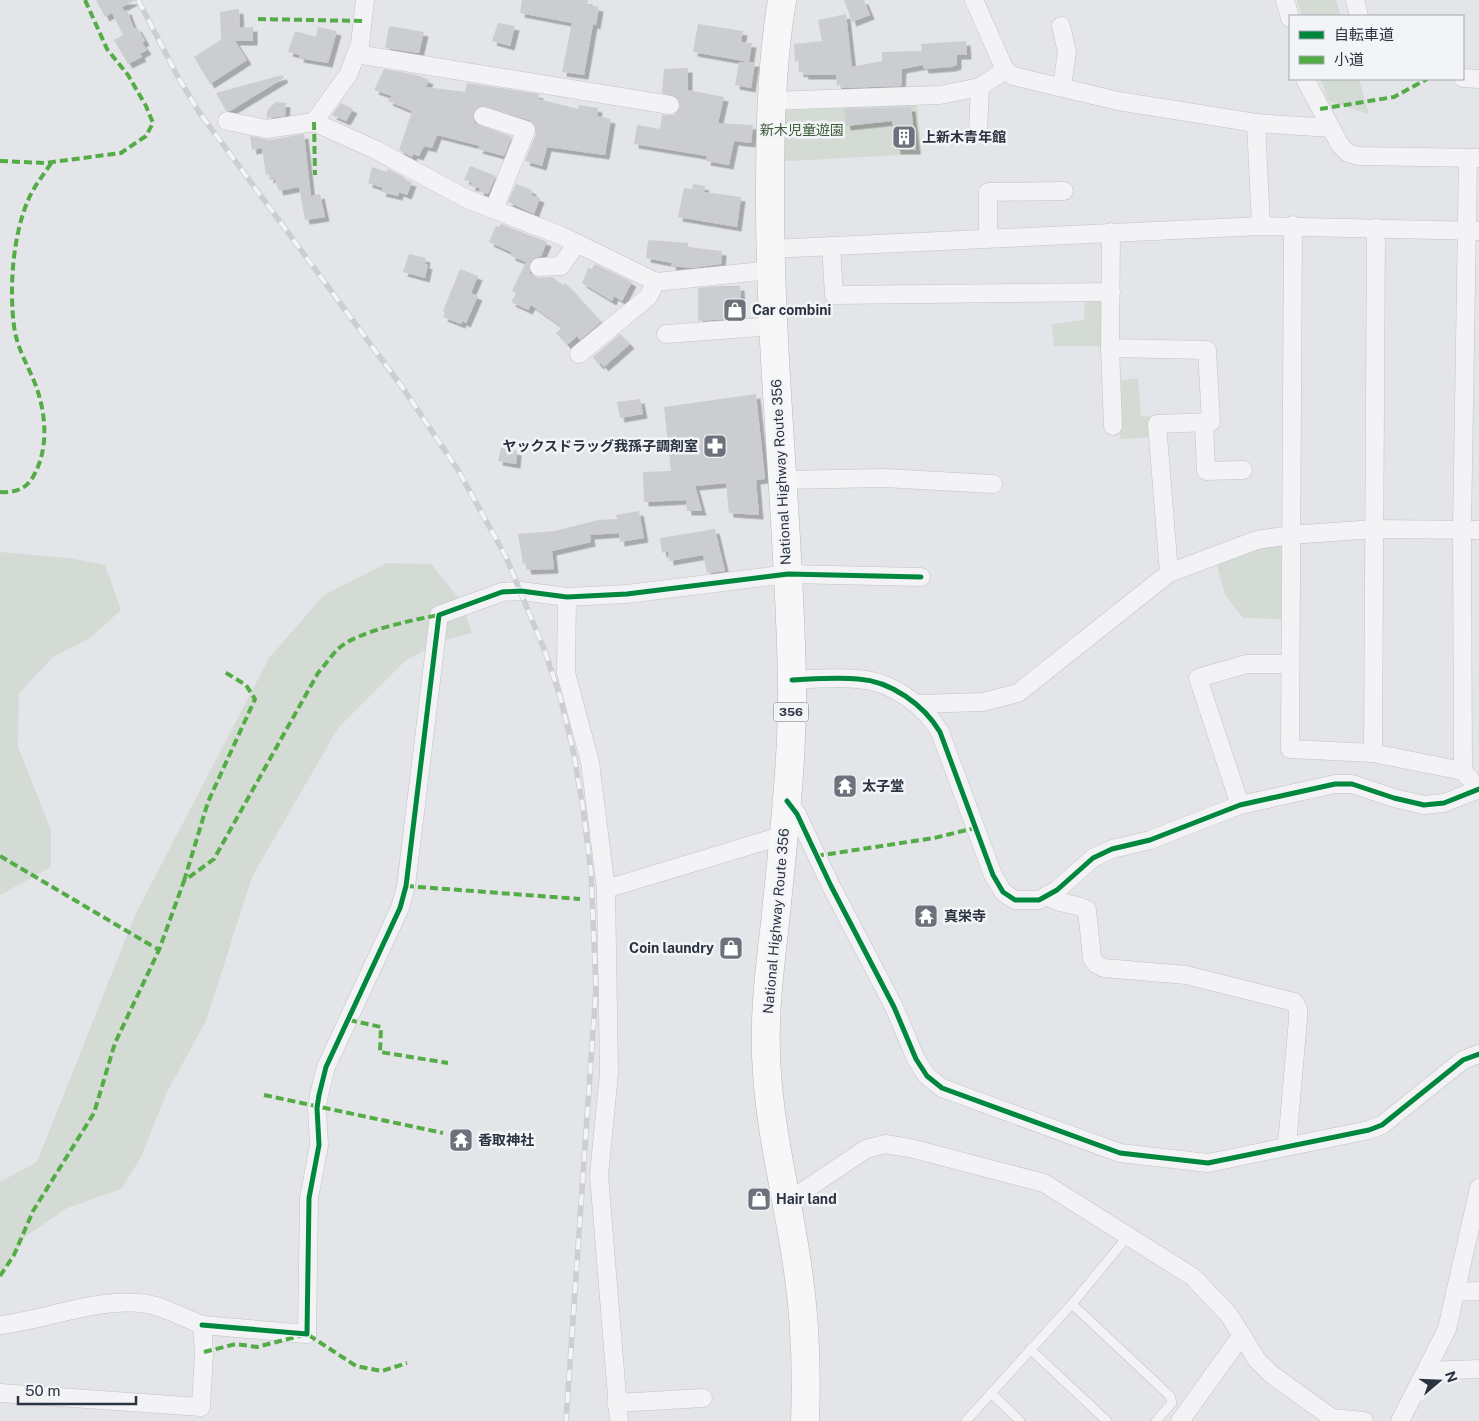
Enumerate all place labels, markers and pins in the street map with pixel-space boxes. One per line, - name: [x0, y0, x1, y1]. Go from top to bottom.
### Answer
- building icon: 上新木青年館: [891, 124, 917, 150]
- place label: 上新木青年館: [922, 129, 1006, 145]
- shop icon: Car combini: [722, 297, 748, 323]
- place label: Car combini: [752, 302, 831, 318]
- pharmacy icon: ヤックスドラッグ我孫子調剤室: [702, 433, 728, 459]
- place label: ヤックスドラッグ我孫子調剤室: [502, 438, 698, 454]
- temple icon: 太子堂: [832, 773, 858, 799]
- place label: 太子堂: [862, 778, 904, 794]
- temple icon: 真栄寺: [913, 903, 939, 929]
- place label: 真栄寺: [944, 908, 986, 924]
- shop icon: Coin laundry: [718, 935, 744, 961]
- place label: Coin laundry: [629, 940, 714, 956]
- temple icon: 香取神社: [448, 1127, 474, 1153]
- place label: 香取神社: [478, 1132, 534, 1148]
- shop icon: Hair land: [746, 1186, 772, 1212]
- place label: Hair land: [776, 1191, 837, 1207]

